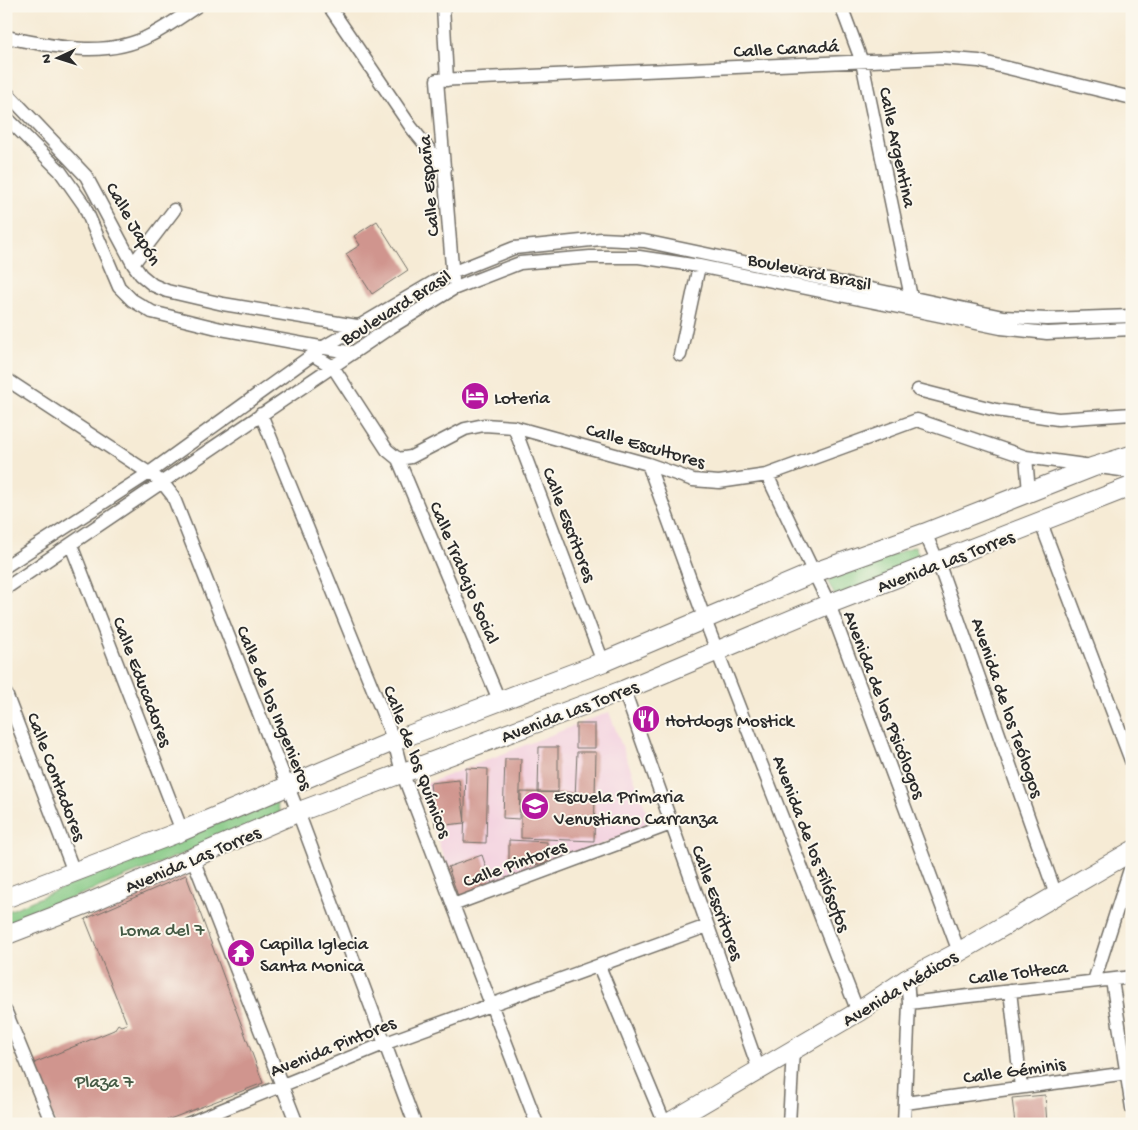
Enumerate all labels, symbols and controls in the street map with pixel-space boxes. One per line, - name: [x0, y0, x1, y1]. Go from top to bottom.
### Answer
- north arrow: [32, 32, 82, 82]
- street label: Calle Canadá: [733, 36, 841, 65]
- text: N: [39, 54, 56, 64]
- street label: Calle Argentina: [872, 85, 920, 211]
- street label: Calle España: [414, 133, 446, 237]
- street label: Calle Japón: [99, 179, 165, 270]
- street label: Boulevard Brasil: [744, 249, 873, 298]
- street label: Boulevard Brasil: [336, 266, 456, 353]
- hotel icon: Loteria: [460, 381, 490, 411]
- place label: Loteria: [494, 388, 551, 411]
- street label: Calle Escultores: [583, 419, 708, 476]
- street label: Calle Escritores: [535, 465, 600, 587]
- street label: Calle Trabajo Social: [422, 499, 503, 648]
- street label: Avenida Las Torres: [874, 526, 1019, 600]
- street label: Avenida de los Psicólogos: [836, 608, 930, 803]
- street label: Calle Educadores: [105, 614, 176, 751]
- street label: Avenida de los Teólogos: [964, 615, 1048, 802]
- street label: Calle de los Ingenieros: [229, 623, 317, 795]
- street label: Avenida Las Torres: [498, 676, 643, 750]
- street label: Calle de los Químicos: [376, 683, 456, 843]
- restaurant icon: Hotdogs Mostick: [631, 704, 661, 734]
- street label: Calle Contadores: [20, 710, 90, 846]
- place label: Hotdogs Mostick: [665, 711, 795, 734]
- street label: Avenida de los Filósofos: [765, 753, 854, 937]
- place label: Escuela Primaria Venustiano Carranza: [553, 787, 719, 832]
- school or university icon: Escuela Primaria Venustiano Carranza: [520, 791, 550, 821]
- street label: Avenida Las Torres: [122, 822, 266, 900]
- street label: Calle Pintores: [460, 836, 571, 895]
- street label: Calle Escritores: [684, 843, 748, 965]
- park label: Loma del 7: [120, 920, 206, 943]
- place label: Capilla Iglecia Santa Monica: [260, 934, 370, 979]
- temple icon: Capilla Iglecia Santa Monica: [226, 938, 256, 968]
- street label: Avenida Médicos: [839, 946, 963, 1033]
- street label: Calle Tolteca: [968, 957, 1071, 992]
- street label: Avenida Pintores: [267, 1012, 400, 1084]
- street label: Calle Géminis: [962, 1054, 1068, 1091]
- park label: Plaza 7: [74, 1072, 134, 1095]

